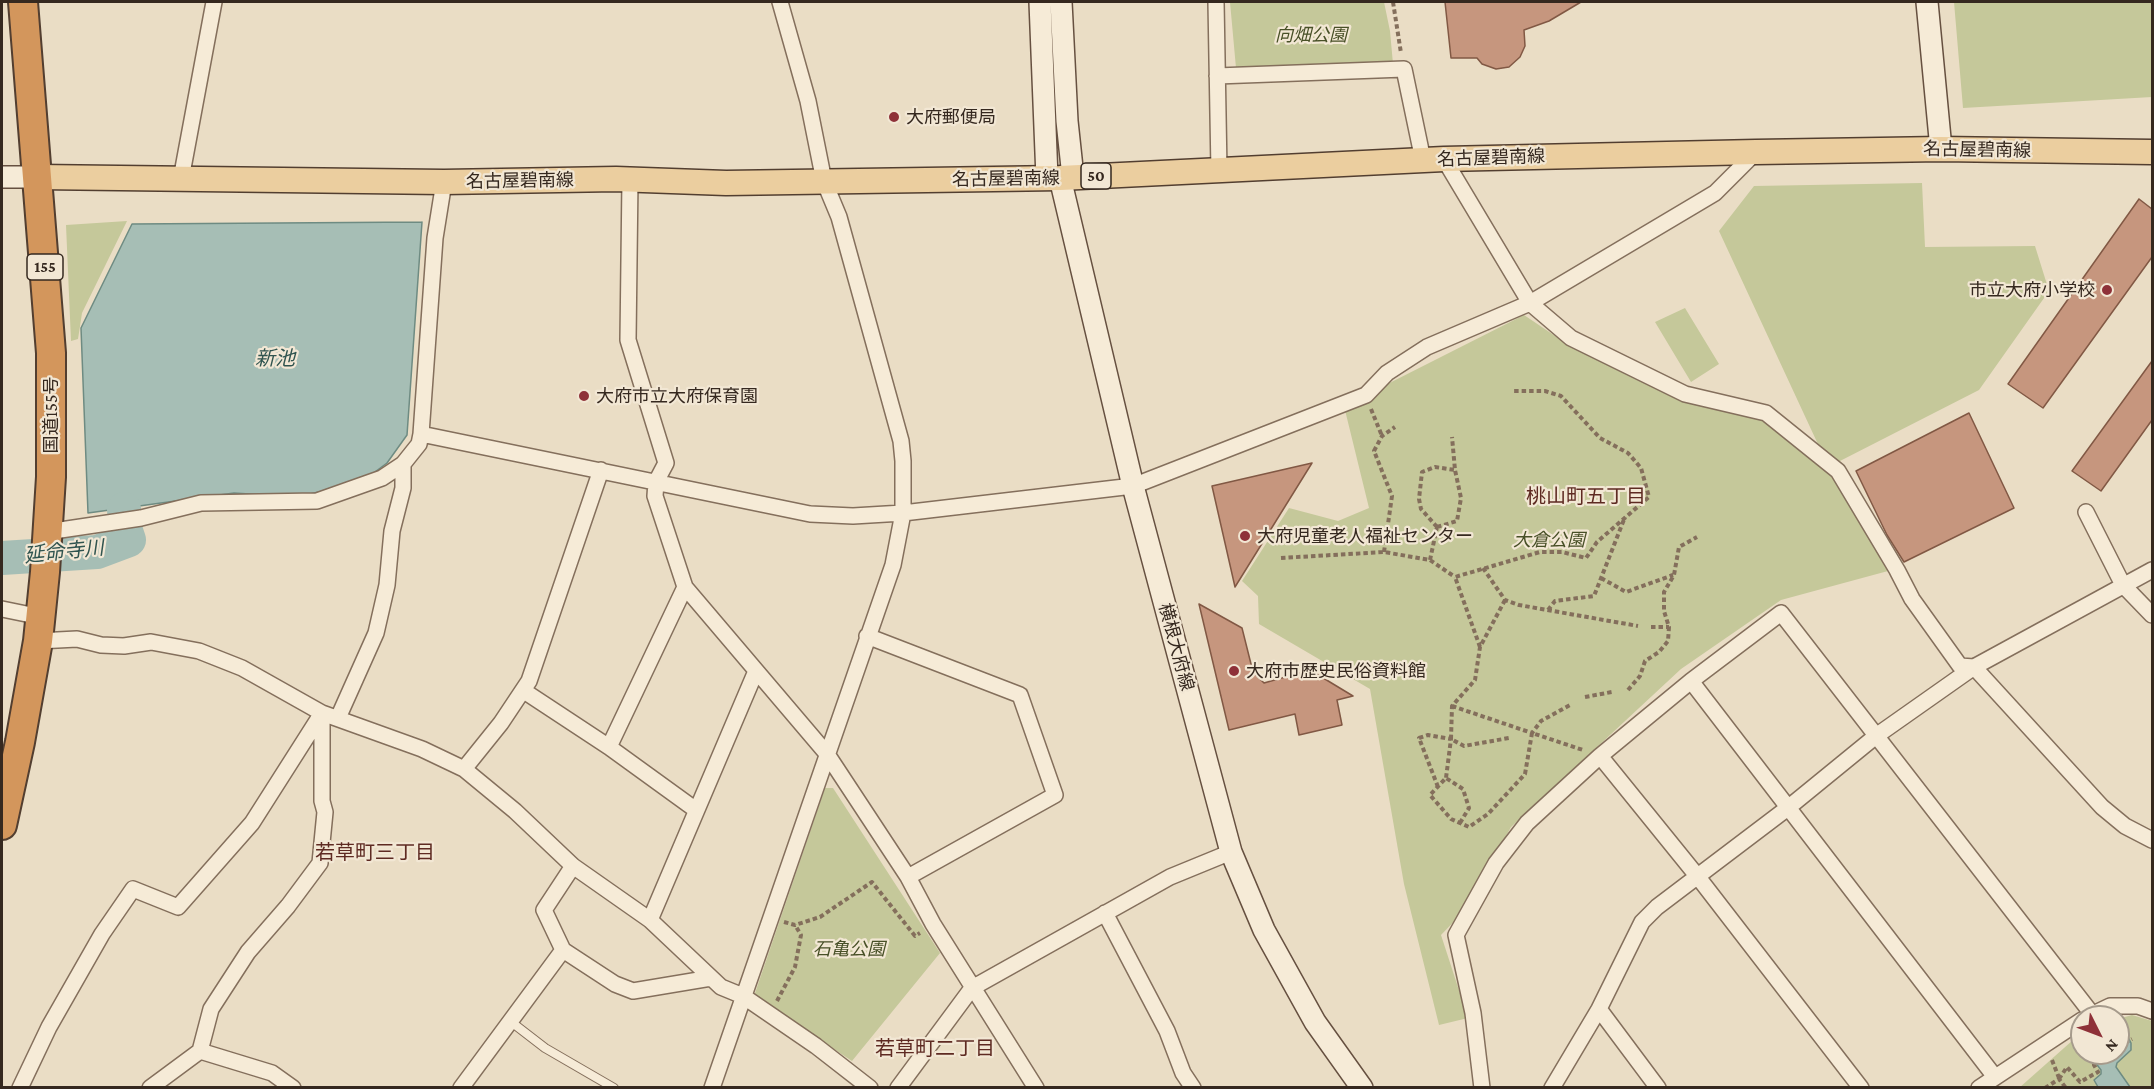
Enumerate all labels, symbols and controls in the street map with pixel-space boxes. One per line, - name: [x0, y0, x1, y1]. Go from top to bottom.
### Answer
- park label: 向畑公園: [1275, 24, 1347, 46]
- place label: 大府郵便局: [906, 106, 996, 128]
- marker: 大府郵便局: [887, 110, 901, 124]
- street label: 名古屋碧南線: [1923, 138, 2031, 162]
- street label: 名古屋碧南線: [1437, 145, 1545, 171]
- road number: 50: [1081, 163, 1111, 189]
- street label: 名古屋碧南線: [952, 167, 1060, 191]
- street label: 名古屋碧南線: [466, 169, 574, 193]
- road number: 155: [27, 254, 63, 280]
- place label: 市立大府小学校: [1969, 279, 2095, 301]
- marker: 市立大府小学校: [2100, 283, 2114, 297]
- water label: 新池: [255, 347, 295, 371]
- street label: 国道155号: [40, 377, 62, 453]
- place label: 大府市立大府保育園: [596, 385, 758, 407]
- marker: 大府市立大府保育園: [577, 389, 591, 403]
- district label: 桃山町五丁目: [1526, 485, 1646, 509]
- place label: 大府児童老人福祉センター: [1257, 525, 1473, 547]
- marker: 大府児童老人福祉センター: [1238, 529, 1252, 543]
- park label: 大倉公園: [1513, 529, 1585, 551]
- water label: 延命寺川: [23, 536, 105, 568]
- street label: 横根大府線: [1154, 601, 1198, 693]
- place label: 大府市歴史民俗資料館: [1246, 660, 1426, 682]
- marker: 大府市歴史民俗資料館: [1227, 664, 1241, 678]
- district label: 若草町三丁目: [315, 841, 435, 865]
- park label: 石亀公園: [813, 938, 885, 960]
- north arrow: [2070, 1005, 2130, 1065]
- text: N: [2102, 1036, 2122, 1056]
- district label: 若草町二丁目: [875, 1037, 995, 1061]

